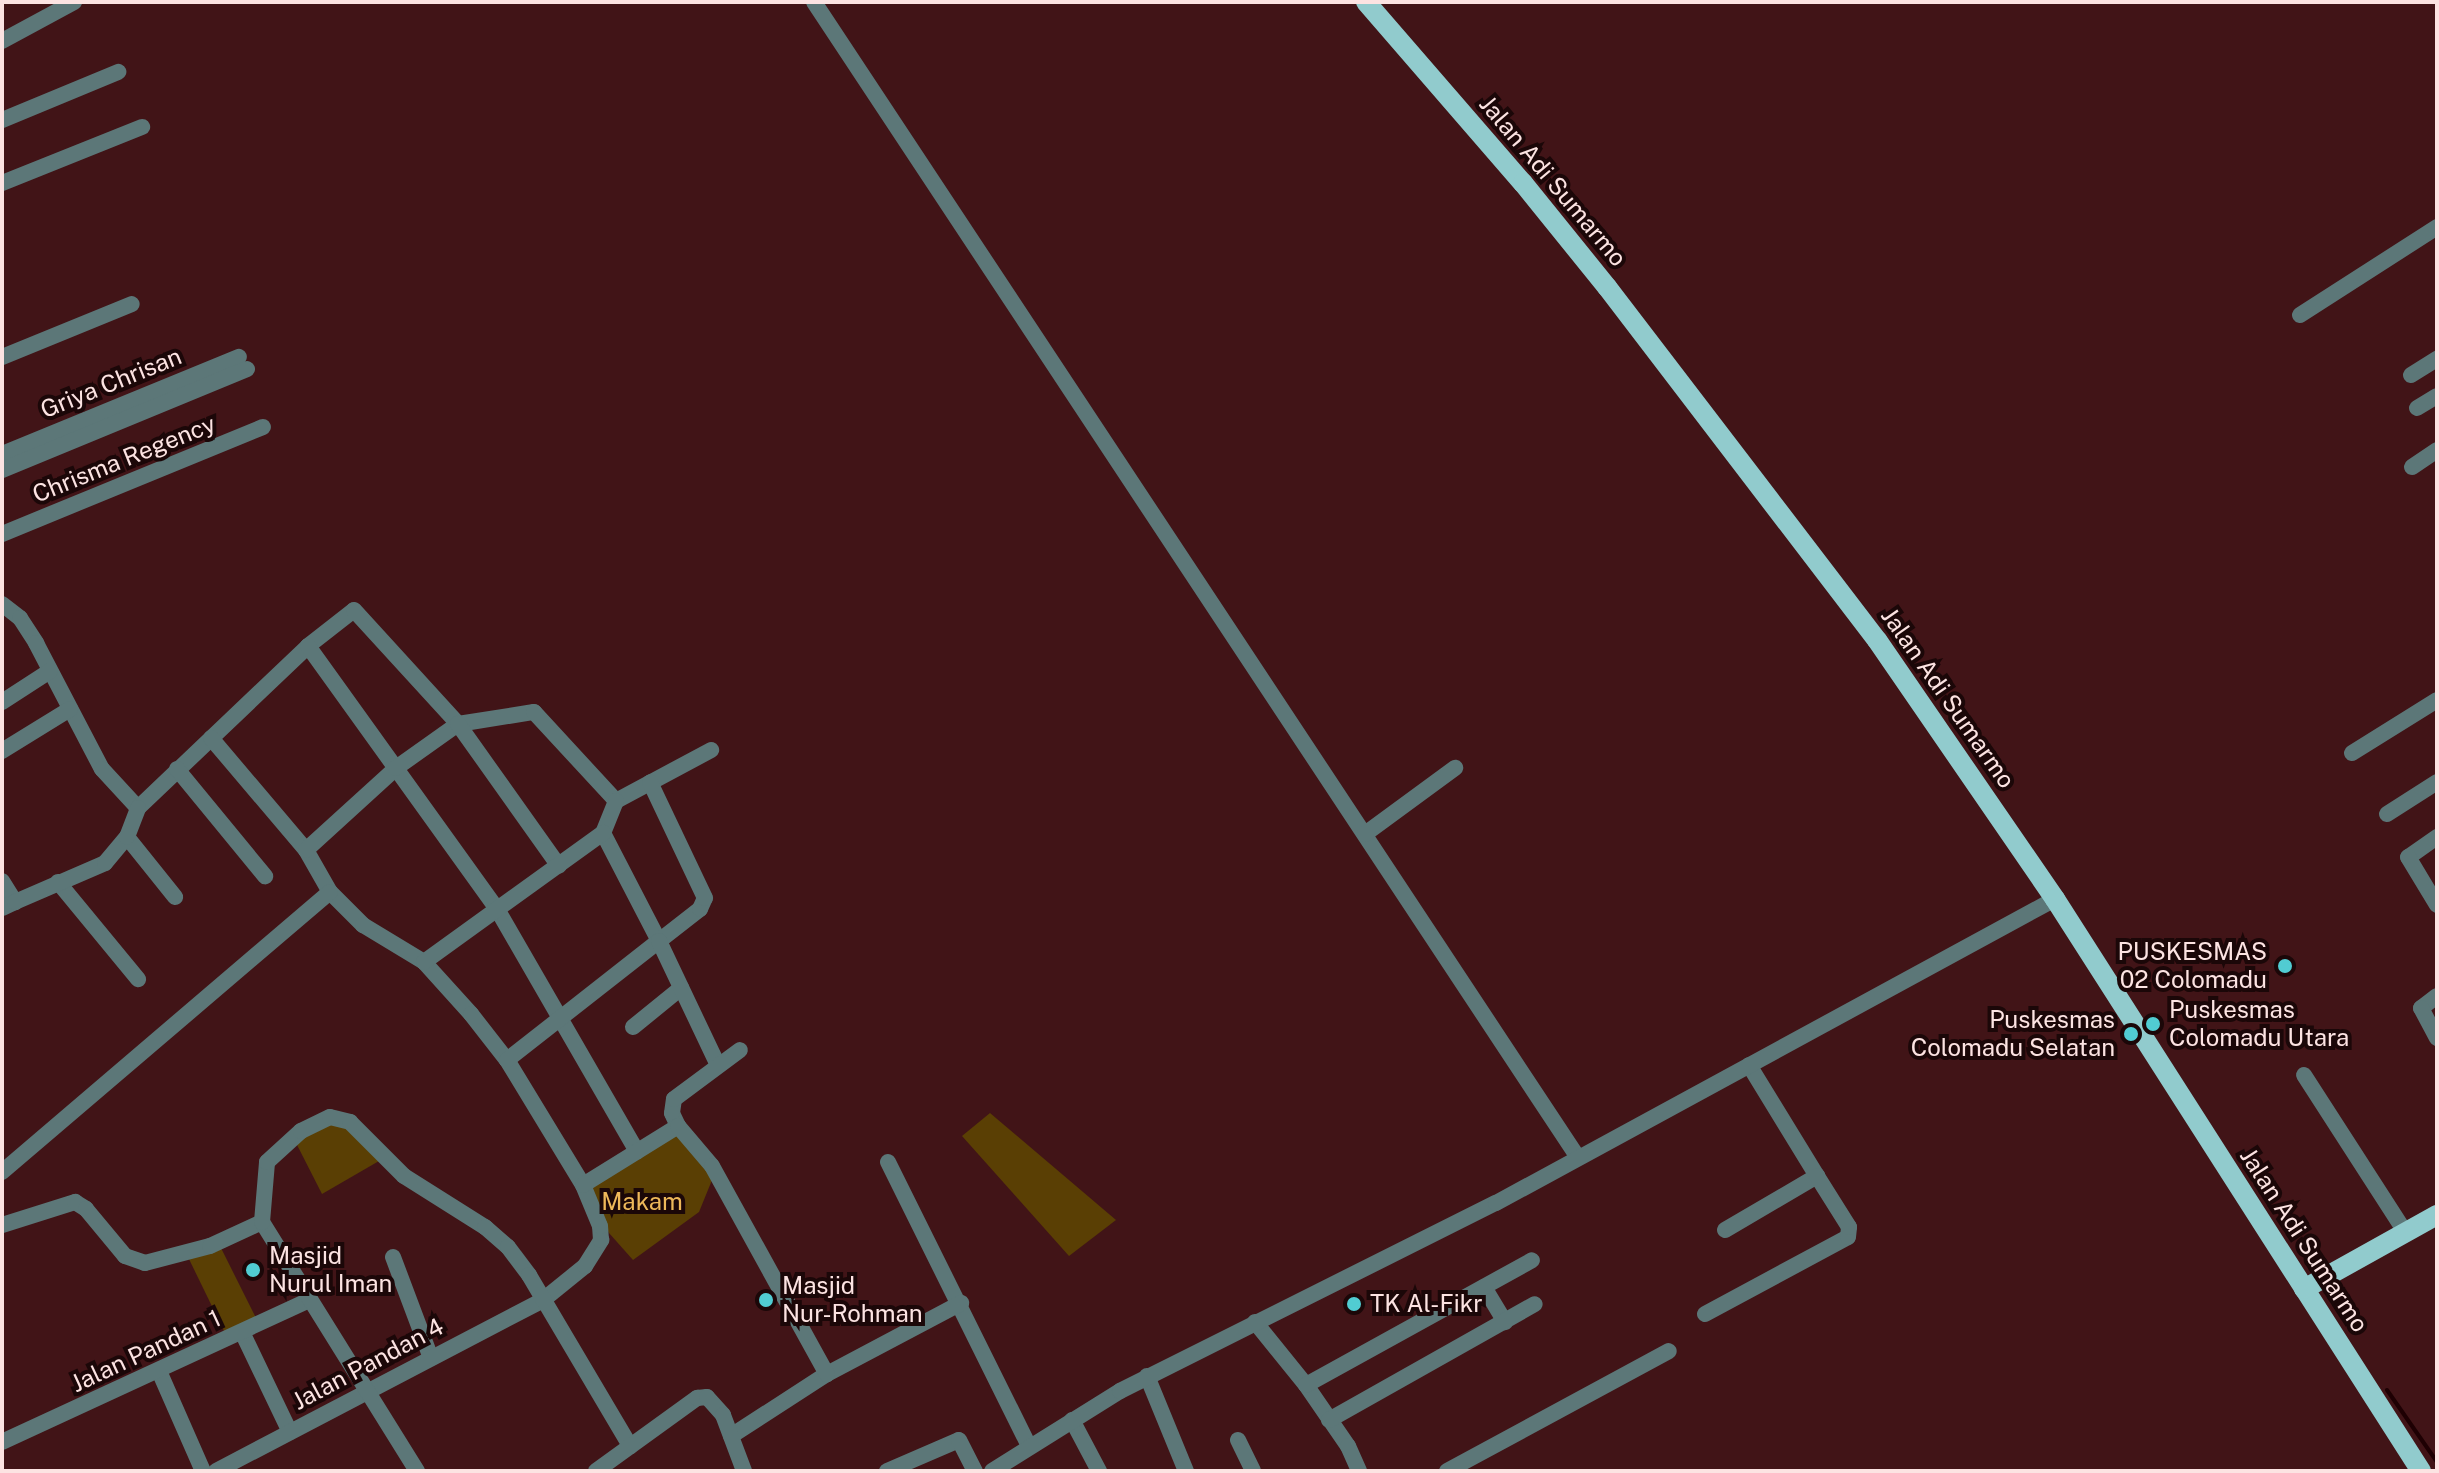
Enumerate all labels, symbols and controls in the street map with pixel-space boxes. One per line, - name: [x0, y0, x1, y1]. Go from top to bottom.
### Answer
- street label: Jalan Adi Sumarmo: [1473, 90, 1633, 272]
- street label: Griya Chrisan: [36, 342, 186, 424]
- street label: Chrisma Regency: [28, 409, 220, 509]
- street label: Jalan Adi Sumarmo: [1875, 602, 2021, 794]
- place label: PUSKESMAS 02 Colomadu: [2118, 938, 2267, 994]
- marker: PUSKESMAS 02 Colomadu: [2274, 955, 2296, 977]
- place label: Puskesmas Colomadu Utara: [2169, 996, 2349, 1052]
- place label: Puskesmas Colomadu Selatan: [1911, 1006, 2115, 1062]
- marker: Puskesmas Colomadu Utara: [2144, 1015, 2162, 1033]
- marker: Puskesmas Colomadu Selatan: [2122, 1025, 2140, 1043]
- street label: Jalan Adi Sumarmo: [2234, 1143, 2374, 1337]
- park label: Makam: [601, 1188, 683, 1216]
- place label: Masjid Nurul Iman: [269, 1242, 392, 1298]
- marker: Masjid Nurul Iman: [244, 1261, 262, 1279]
- place label: Masjid Nur-Rohman: [782, 1272, 923, 1328]
- place label: TK Al-Fikr: [1370, 1290, 1483, 1318]
- marker: Masjid Nur-Rohman: [757, 1291, 775, 1309]
- marker: TK Al-Fikr: [1345, 1295, 1363, 1313]
- street label: Jalan Pandan 1: [67, 1304, 225, 1398]
- street label: Jalan Pandan 4: [287, 1312, 449, 1416]

